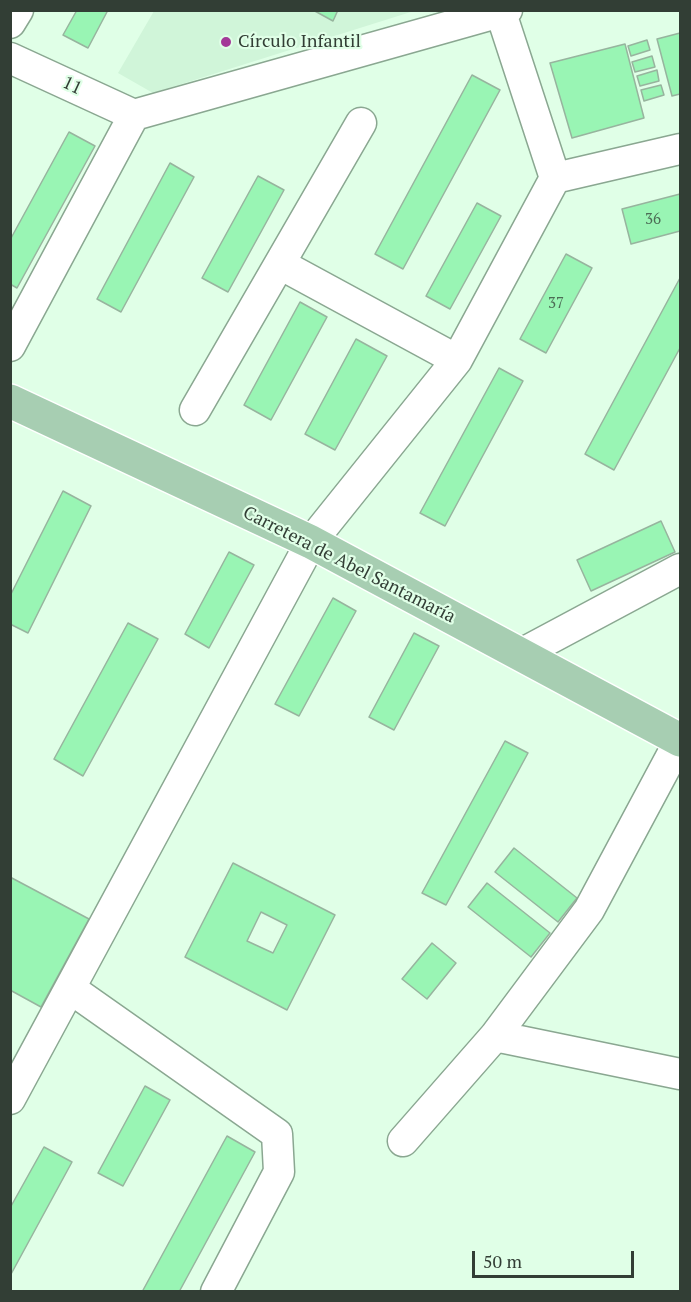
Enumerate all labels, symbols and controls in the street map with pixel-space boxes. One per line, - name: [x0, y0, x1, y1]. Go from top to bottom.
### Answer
- place label: Círculo Infantil: [238, 31, 361, 53]
- marker: Círculo Infantil: [219, 35, 233, 49]
- street label: 11: [59, 72, 85, 100]
- house number: 36: [645, 211, 661, 229]
- house number: 37: [548, 295, 564, 313]
- street label: Carretera de Abel Santamaría: [239, 502, 459, 628]
- scale bar: [475, 1239, 637, 1277]
- text: 50 m: [483, 1249, 522, 1273]

